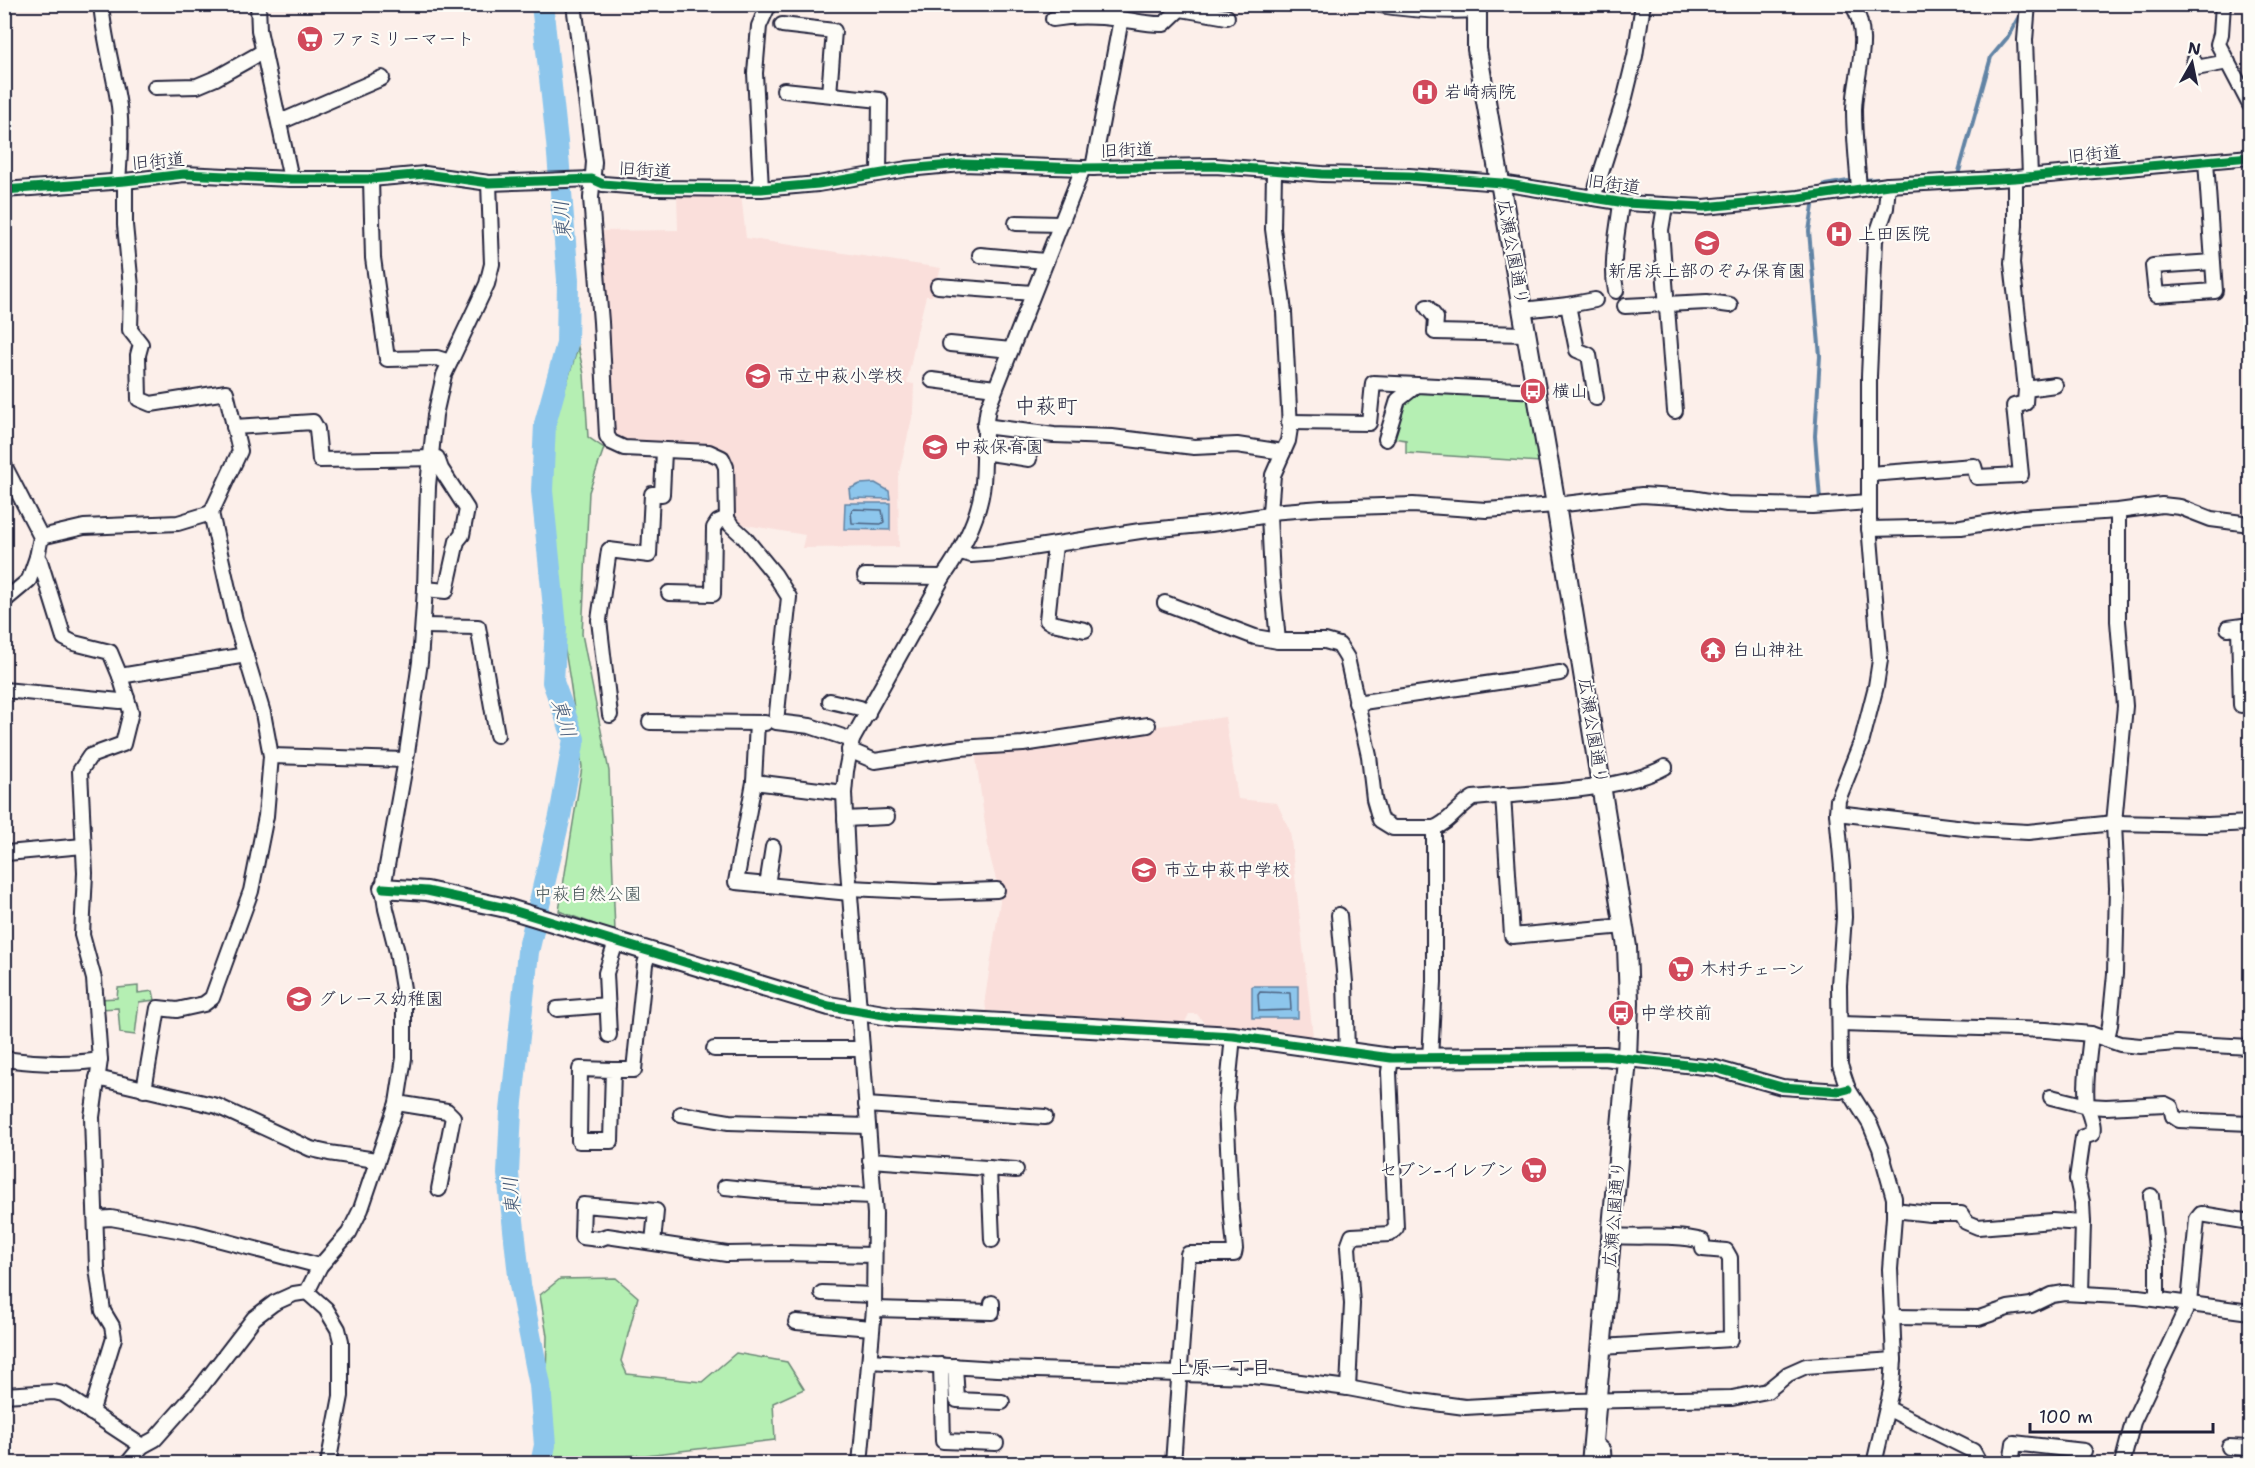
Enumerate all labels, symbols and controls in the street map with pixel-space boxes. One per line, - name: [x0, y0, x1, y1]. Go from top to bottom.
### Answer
- supermarket icon: ファミリーマート: [295, 24, 325, 54]
- place label: ファミリーマート: [330, 27, 474, 51]
- north arrow: [2162, 33, 2222, 93]
- text: N: [2186, 37, 2202, 60]
- hospital icon: 岩崎病院: [1410, 77, 1440, 107]
- place label: 岩崎病院: [1444, 80, 1516, 104]
- street label: 旧街道: [1100, 137, 1154, 163]
- street label: 旧街道: [2066, 140, 2122, 168]
- street label: 旧街道: [130, 147, 186, 175]
- street label: 旧街道: [617, 156, 673, 184]
- street label: 旧街道: [1586, 168, 1642, 200]
- street label: 広瀬公園通り: [1492, 197, 1534, 307]
- water label: 東川: [547, 199, 577, 241]
- hospital icon: 上田医院: [1824, 219, 1854, 249]
- place label: 上田医院: [1858, 222, 1930, 246]
- school or university icon: 新居浜上部のぞみ保育園: [1692, 228, 1722, 258]
- place label: 新居浜上部のぞみ保育園: [1608, 259, 1806, 283]
- school or university icon: 市立中萩小学校: [743, 361, 773, 391]
- place label: 市立中萩小学校: [777, 364, 903, 388]
- bus stop icon: 横山: [1518, 376, 1548, 406]
- place label: 横山: [1552, 379, 1588, 403]
- district label: 中萩町: [1015, 392, 1078, 420]
- school or university icon: 中萩保育園: [920, 432, 950, 462]
- place label: 中萩保育園: [954, 435, 1044, 459]
- temple icon: 白山神社: [1698, 635, 1728, 665]
- place label: 白山神社: [1732, 638, 1804, 662]
- street label: 広瀬公園通り: [1573, 676, 1613, 786]
- water label: 東川: [546, 695, 582, 741]
- school or university icon: 市立中萩中学校: [1129, 855, 1159, 885]
- place label: 市立中萩中学校: [1164, 858, 1290, 882]
- park label: 中萩自然公園: [534, 882, 642, 906]
- supermarket icon: 木村チェーン: [1666, 954, 1696, 984]
- place label: 木村チェーン: [1700, 957, 1805, 981]
- school or university icon: グレース幼稚園: [284, 984, 314, 1014]
- place label: グレース幼稚園: [318, 987, 444, 1011]
- bus stop icon: 中学校前: [1606, 998, 1636, 1028]
- place label: 中学校前: [1640, 1001, 1712, 1025]
- supermarket icon: セブン-イレブン: [1519, 1155, 1549, 1185]
- place label: セブン-イレブン: [1379, 1158, 1514, 1182]
- street label: 広瀬公園通り: [1597, 1159, 1631, 1269]
- water label: 東川: [496, 1175, 526, 1217]
- district label: 上原一丁目: [1171, 1354, 1271, 1380]
- scale bar: [2030, 1396, 2213, 1434]
- text: 100 m: [2039, 1405, 2093, 1429]

